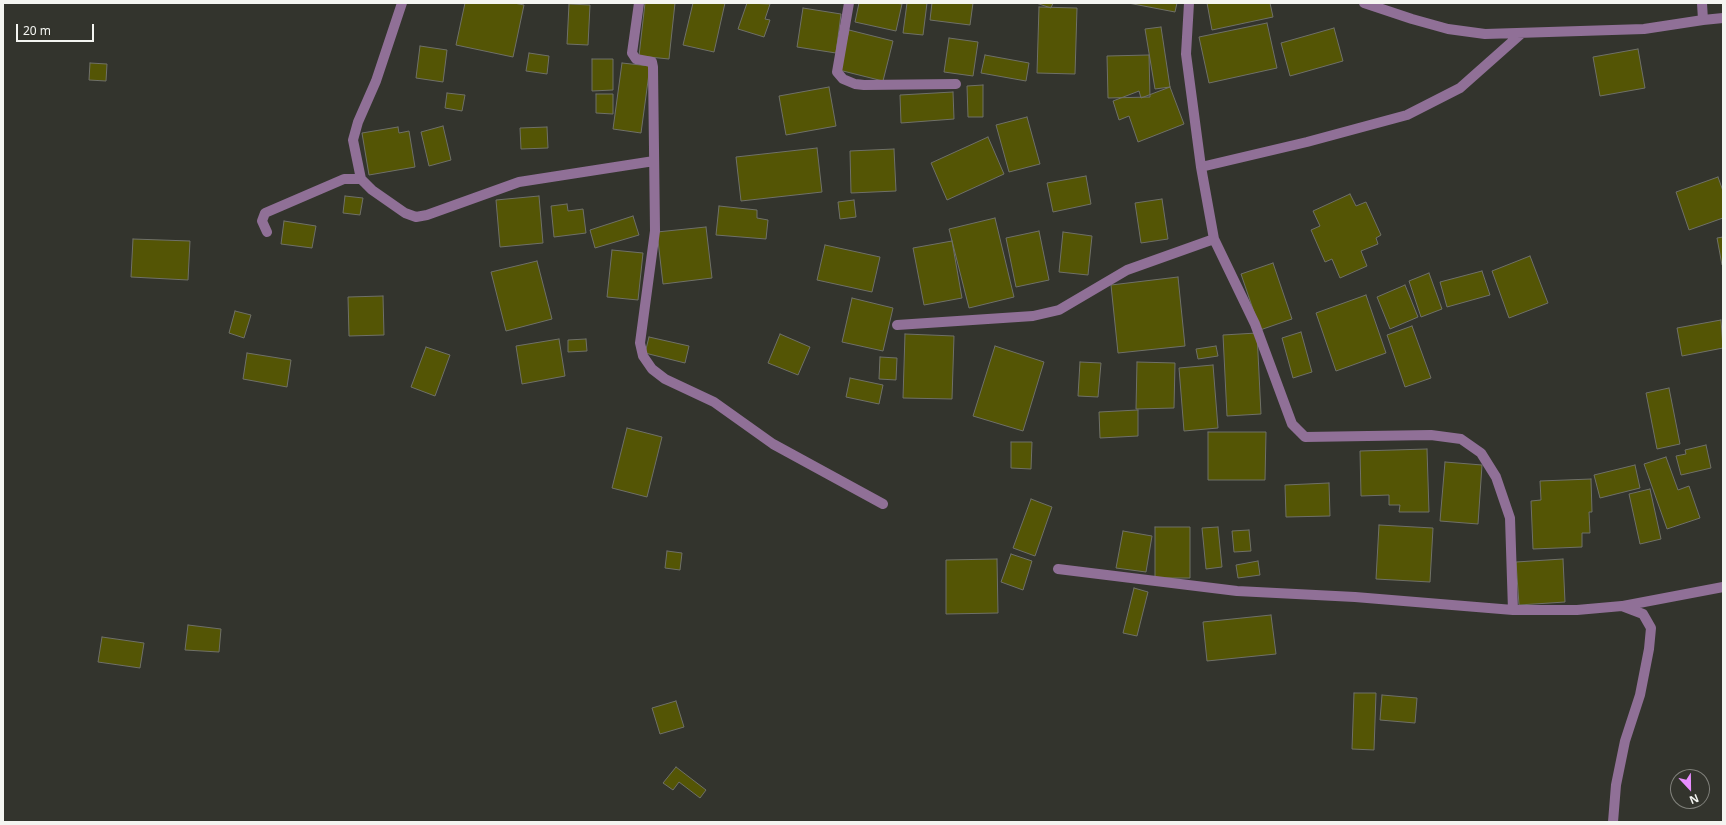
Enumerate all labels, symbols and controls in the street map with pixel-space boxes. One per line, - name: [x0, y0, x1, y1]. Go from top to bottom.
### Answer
- scale bar: [18, 16, 96, 42]
- text: 20 m: [23, 22, 51, 39]
- north arrow: [1670, 769, 1710, 809]
- text: N: [1687, 791, 1701, 808]

